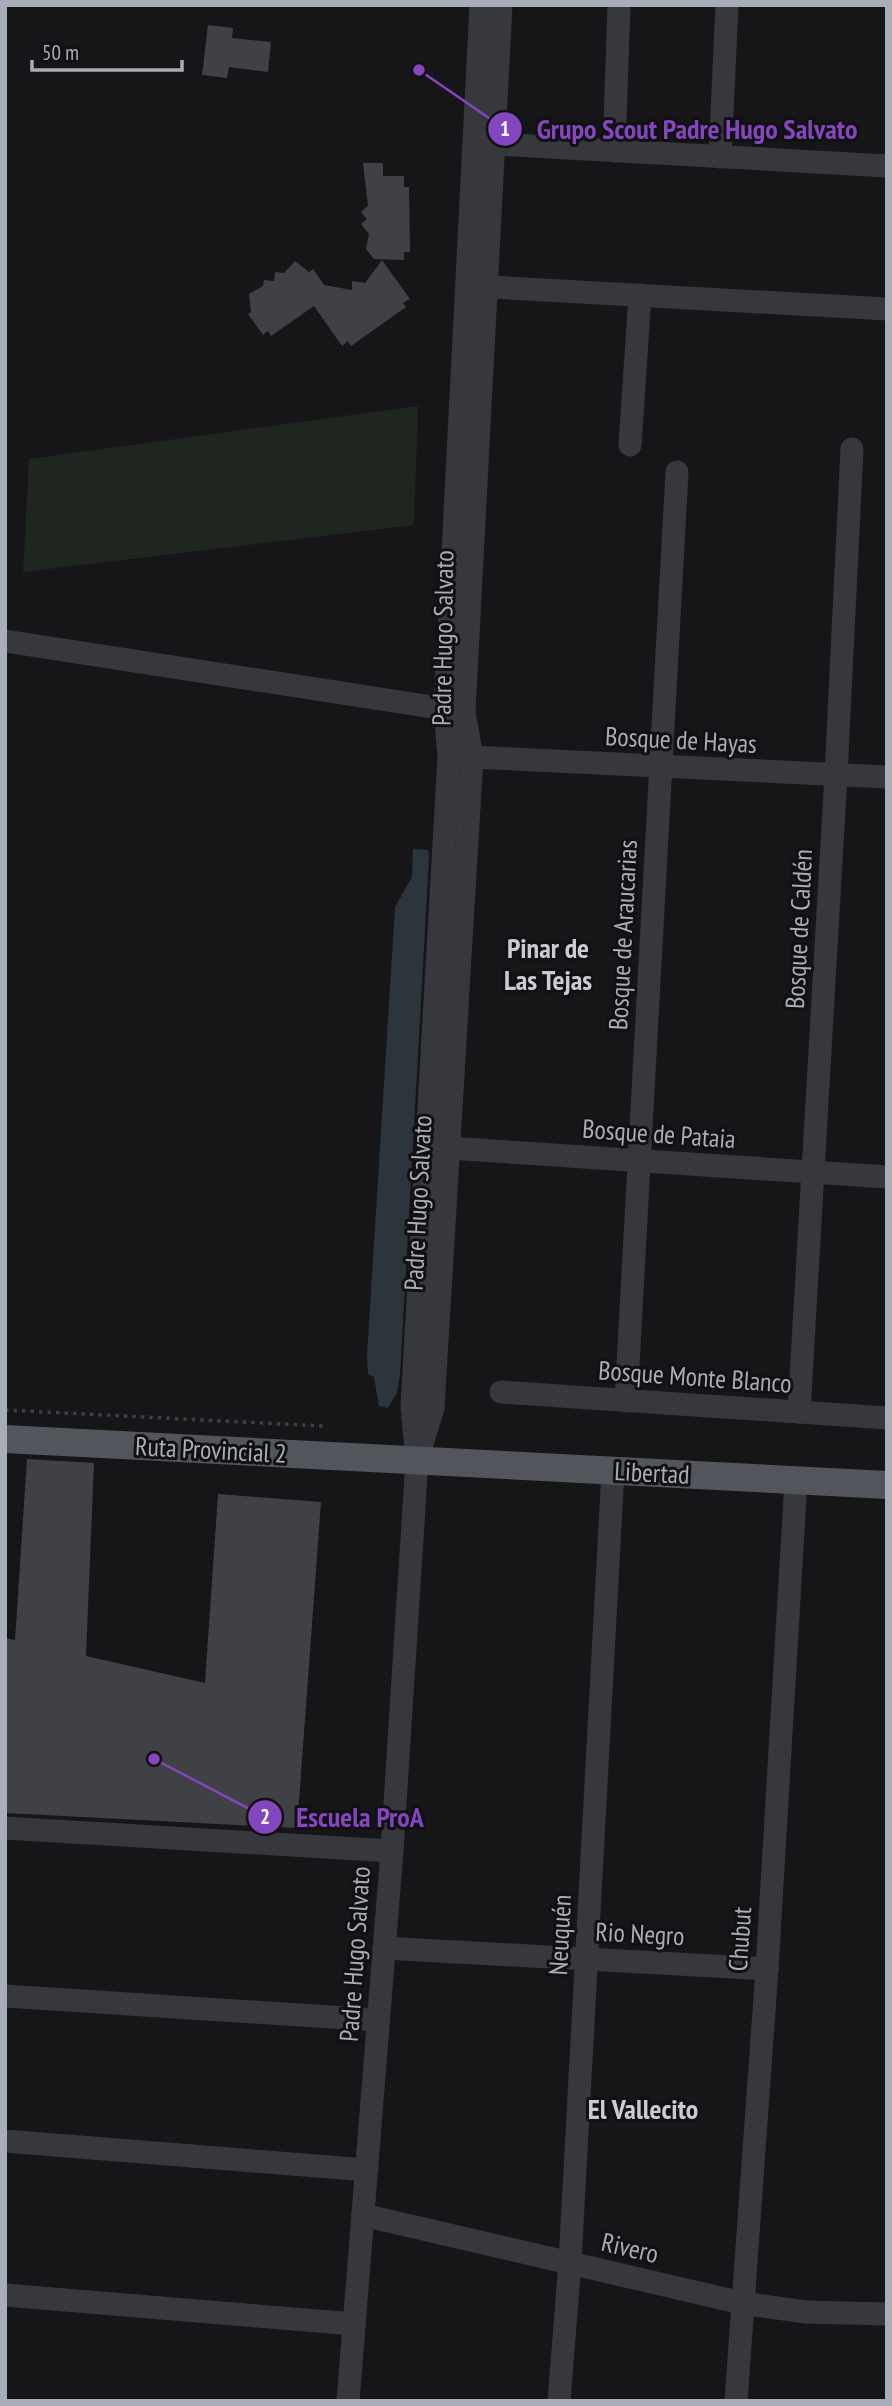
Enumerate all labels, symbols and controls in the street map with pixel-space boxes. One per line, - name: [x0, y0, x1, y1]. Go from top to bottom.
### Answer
- scale bar: [32, 28, 182, 72]
- text: 50 m: [42, 39, 79, 66]
- callout: Grupo Scout Padre Hugo Salvato: [488, 104, 872, 153]
- text: Grupo Scout Padre Hugo Salvato: [537, 110, 857, 147]
- text: 1: [500, 115, 510, 142]
- street label: Padre Hugo Salvato: [424, 550, 461, 726]
- street label: Bosque de Hayas: [604, 719, 758, 760]
- street label: Bosque de Araucarias: [601, 839, 644, 1031]
- street label: Bosque de Caldén: [778, 848, 819, 1010]
- district label: Pinar de Las Tejas: [504, 929, 592, 998]
- street label: Bosque de Pataia: [581, 1112, 737, 1155]
- street label: Padre Hugo Salvato: [396, 1114, 439, 1291]
- street label: Bosque Monte Blanco: [597, 1353, 793, 1400]
- street label: Ruta Provincial 2: [134, 1429, 288, 1470]
- street label: Libertad: [614, 1454, 690, 1491]
- callout: Escuela ProA: [247, 1792, 438, 1841]
- text: Escuela ProA: [296, 1798, 425, 1835]
- text: 2: [260, 1803, 270, 1830]
- street label: Padre Hugo Salvato: [332, 1865, 377, 2043]
- street label: Neuquén: [541, 1894, 578, 1976]
- street label: Chubut: [721, 1906, 758, 1972]
- street label: Rio Negro: [595, 1915, 685, 1952]
- district label: El Vallecito: [588, 2090, 698, 2127]
- street label: Rivero: [598, 2225, 662, 2270]

